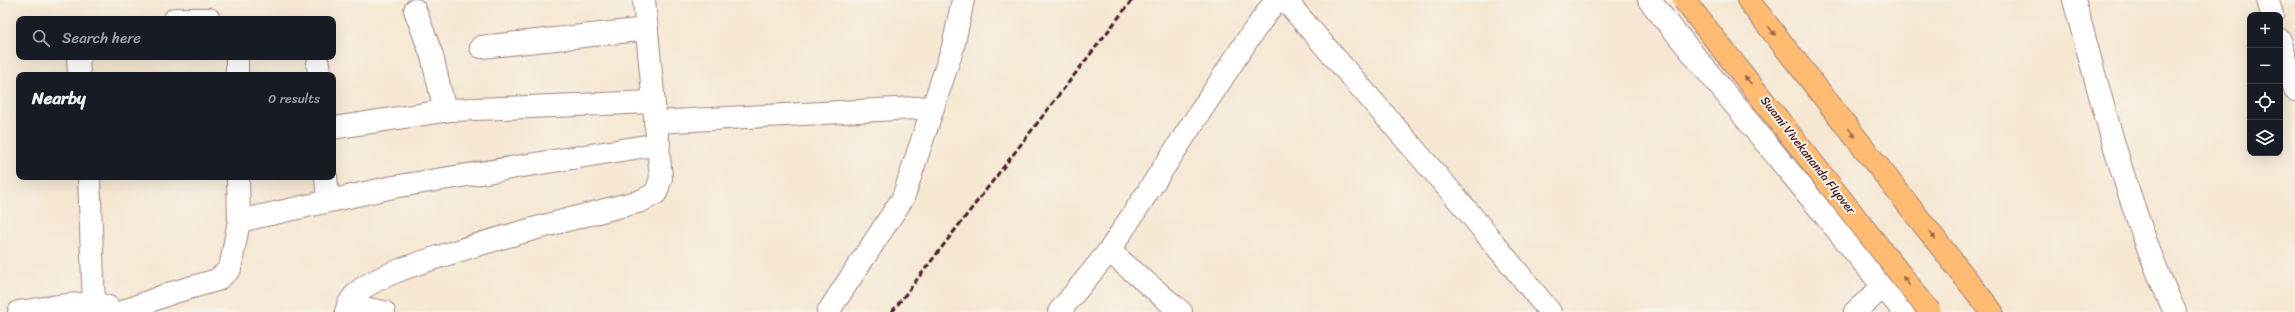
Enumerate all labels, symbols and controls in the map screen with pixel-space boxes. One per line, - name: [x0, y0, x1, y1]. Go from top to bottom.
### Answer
- map controls: [2247, 12, 2283, 156]
- button: +: [2247, 12, 2283, 48]
- search box: [16, 16, 336, 60]
- text: Search here: [62, 25, 141, 51]
- one-way arrow: [1768, 25, 1776, 36]
- icon: search: [30, 27, 52, 49]
- button: −: [2247, 48, 2283, 84]
- one-way arrow: [1743, 74, 1752, 85]
- text: Nearby: [32, 83, 86, 113]
- button: locate: [2247, 84, 2283, 120]
- text: 0 results: [268, 87, 320, 110]
- street label: Swami Vivekananda Flyover: [1755, 91, 1862, 220]
- button: layers: [2247, 120, 2283, 156]
- one-way arrow: [1848, 127, 1856, 138]
- one-way arrow: [1928, 230, 1937, 241]
- one-way arrow: [1902, 275, 1911, 286]

